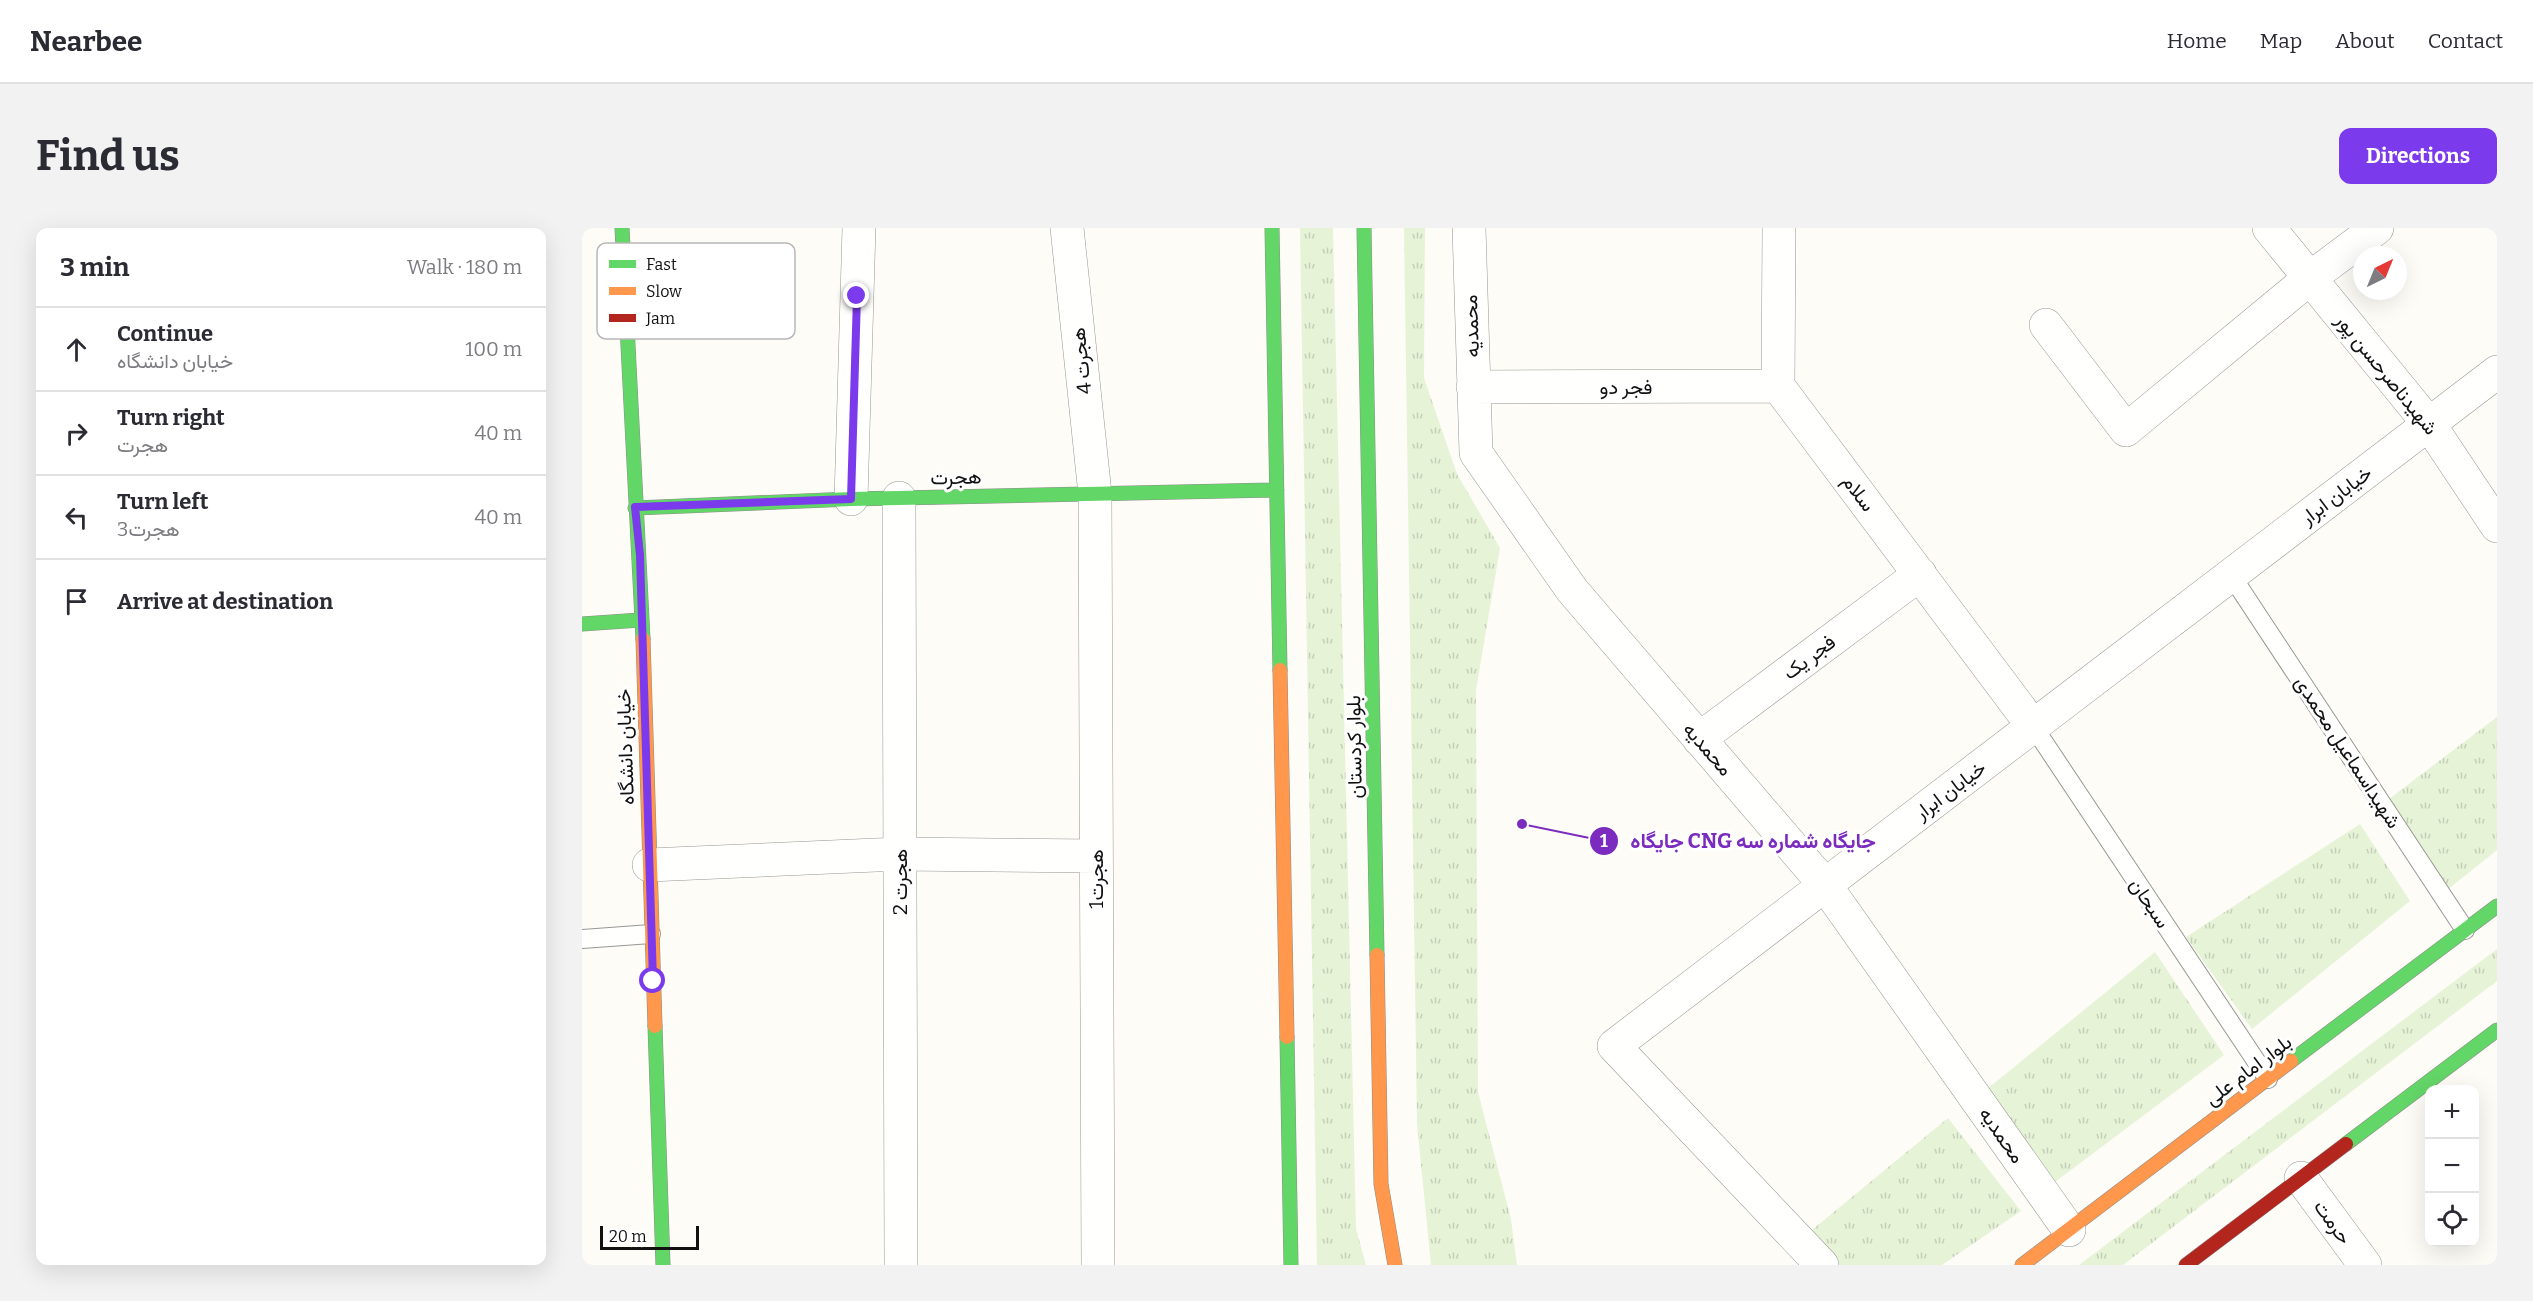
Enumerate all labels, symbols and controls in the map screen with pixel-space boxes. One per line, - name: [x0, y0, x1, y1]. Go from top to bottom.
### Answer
- text: Nearbee: [30, 25, 142, 58]
- text: Home: [2167, 28, 2227, 54]
- text: Map: [2260, 28, 2302, 54]
- text: About: [2335, 28, 2395, 54]
- text: Contact: [2428, 28, 2503, 54]
- button: Directions: [2339, 128, 2497, 184]
- text: Find us: [36, 131, 180, 181]
- legend: [597, 243, 795, 339]
- north arrow: [2353, 246, 2407, 300]
- text: 3 min: [60, 252, 129, 283]
- text: Walk · 180 m: [407, 255, 522, 279]
- text: Fast: [646, 255, 677, 274]
- text: Slow: [646, 282, 682, 301]
- route end: [843, 282, 869, 308]
- street label: محمدیه: [1458, 294, 1484, 358]
- street label: شهیدناصرحسن پور: [2329, 308, 2443, 441]
- text: Jam: [645, 309, 675, 328]
- text: Continue: [117, 320, 213, 347]
- street label: هجرت 4: [1066, 326, 1097, 396]
- icon: ahead: [60, 333, 93, 366]
- text: 100 m: [465, 337, 522, 361]
- text: خیابان دانشگاه: [117, 349, 233, 373]
- street label: فجر دو: [1600, 375, 1652, 400]
- text: Turn right: [117, 404, 225, 431]
- icon: right: [60, 417, 93, 450]
- text: 40 m: [474, 421, 522, 445]
- text: هجرت: [117, 433, 168, 457]
- street label: خیابان ابرار: [2295, 460, 2377, 531]
- street label: هجرت: [930, 465, 982, 490]
- street label: سلام: [1837, 470, 1881, 517]
- text: Turn left: [117, 488, 209, 515]
- icon: left: [60, 501, 93, 534]
- text: 40 m: [474, 505, 522, 529]
- text: هجرت3: [117, 517, 180, 541]
- icon: arrive: [60, 585, 93, 618]
- text: Arrive at destination: [117, 588, 333, 615]
- street label: فجر یک: [1778, 629, 1841, 685]
- street label: شهیداسماعیل محمدی: [2289, 671, 2406, 833]
- street label: خیابان دانشگاه: [611, 689, 639, 805]
- street label: بلوار کردستان: [1341, 695, 1368, 799]
- street label: محمدیه: [1678, 717, 1738, 781]
- street label: خیابان ابرار: [1909, 755, 1991, 826]
- callout: جایگاه CNG جایگاه شماره سه: [1589, 821, 1888, 860]
- text: جایگاه CNG جایگاه شماره سه: [1630, 828, 1876, 854]
- text: 1: [1600, 830, 1608, 852]
- street label: هجرت 2: [888, 849, 913, 915]
- street label: هجرت1: [1084, 849, 1109, 909]
- street label: سبحان: [2125, 873, 2175, 933]
- route start: [639, 967, 665, 993]
- street label: بلوار امام علی: [2200, 1029, 2297, 1111]
- map controls: [2425, 1085, 2479, 1247]
- button: +: [2425, 1085, 2479, 1139]
- street label: محمدیه: [1974, 1102, 2030, 1168]
- button: −: [2425, 1139, 2479, 1193]
- button: locate: [2425, 1193, 2479, 1247]
- street label: حرمت: [2308, 1195, 2357, 1249]
- scale bar: [600, 1223, 699, 1250]
- text: 20 m: [609, 1227, 646, 1246]

